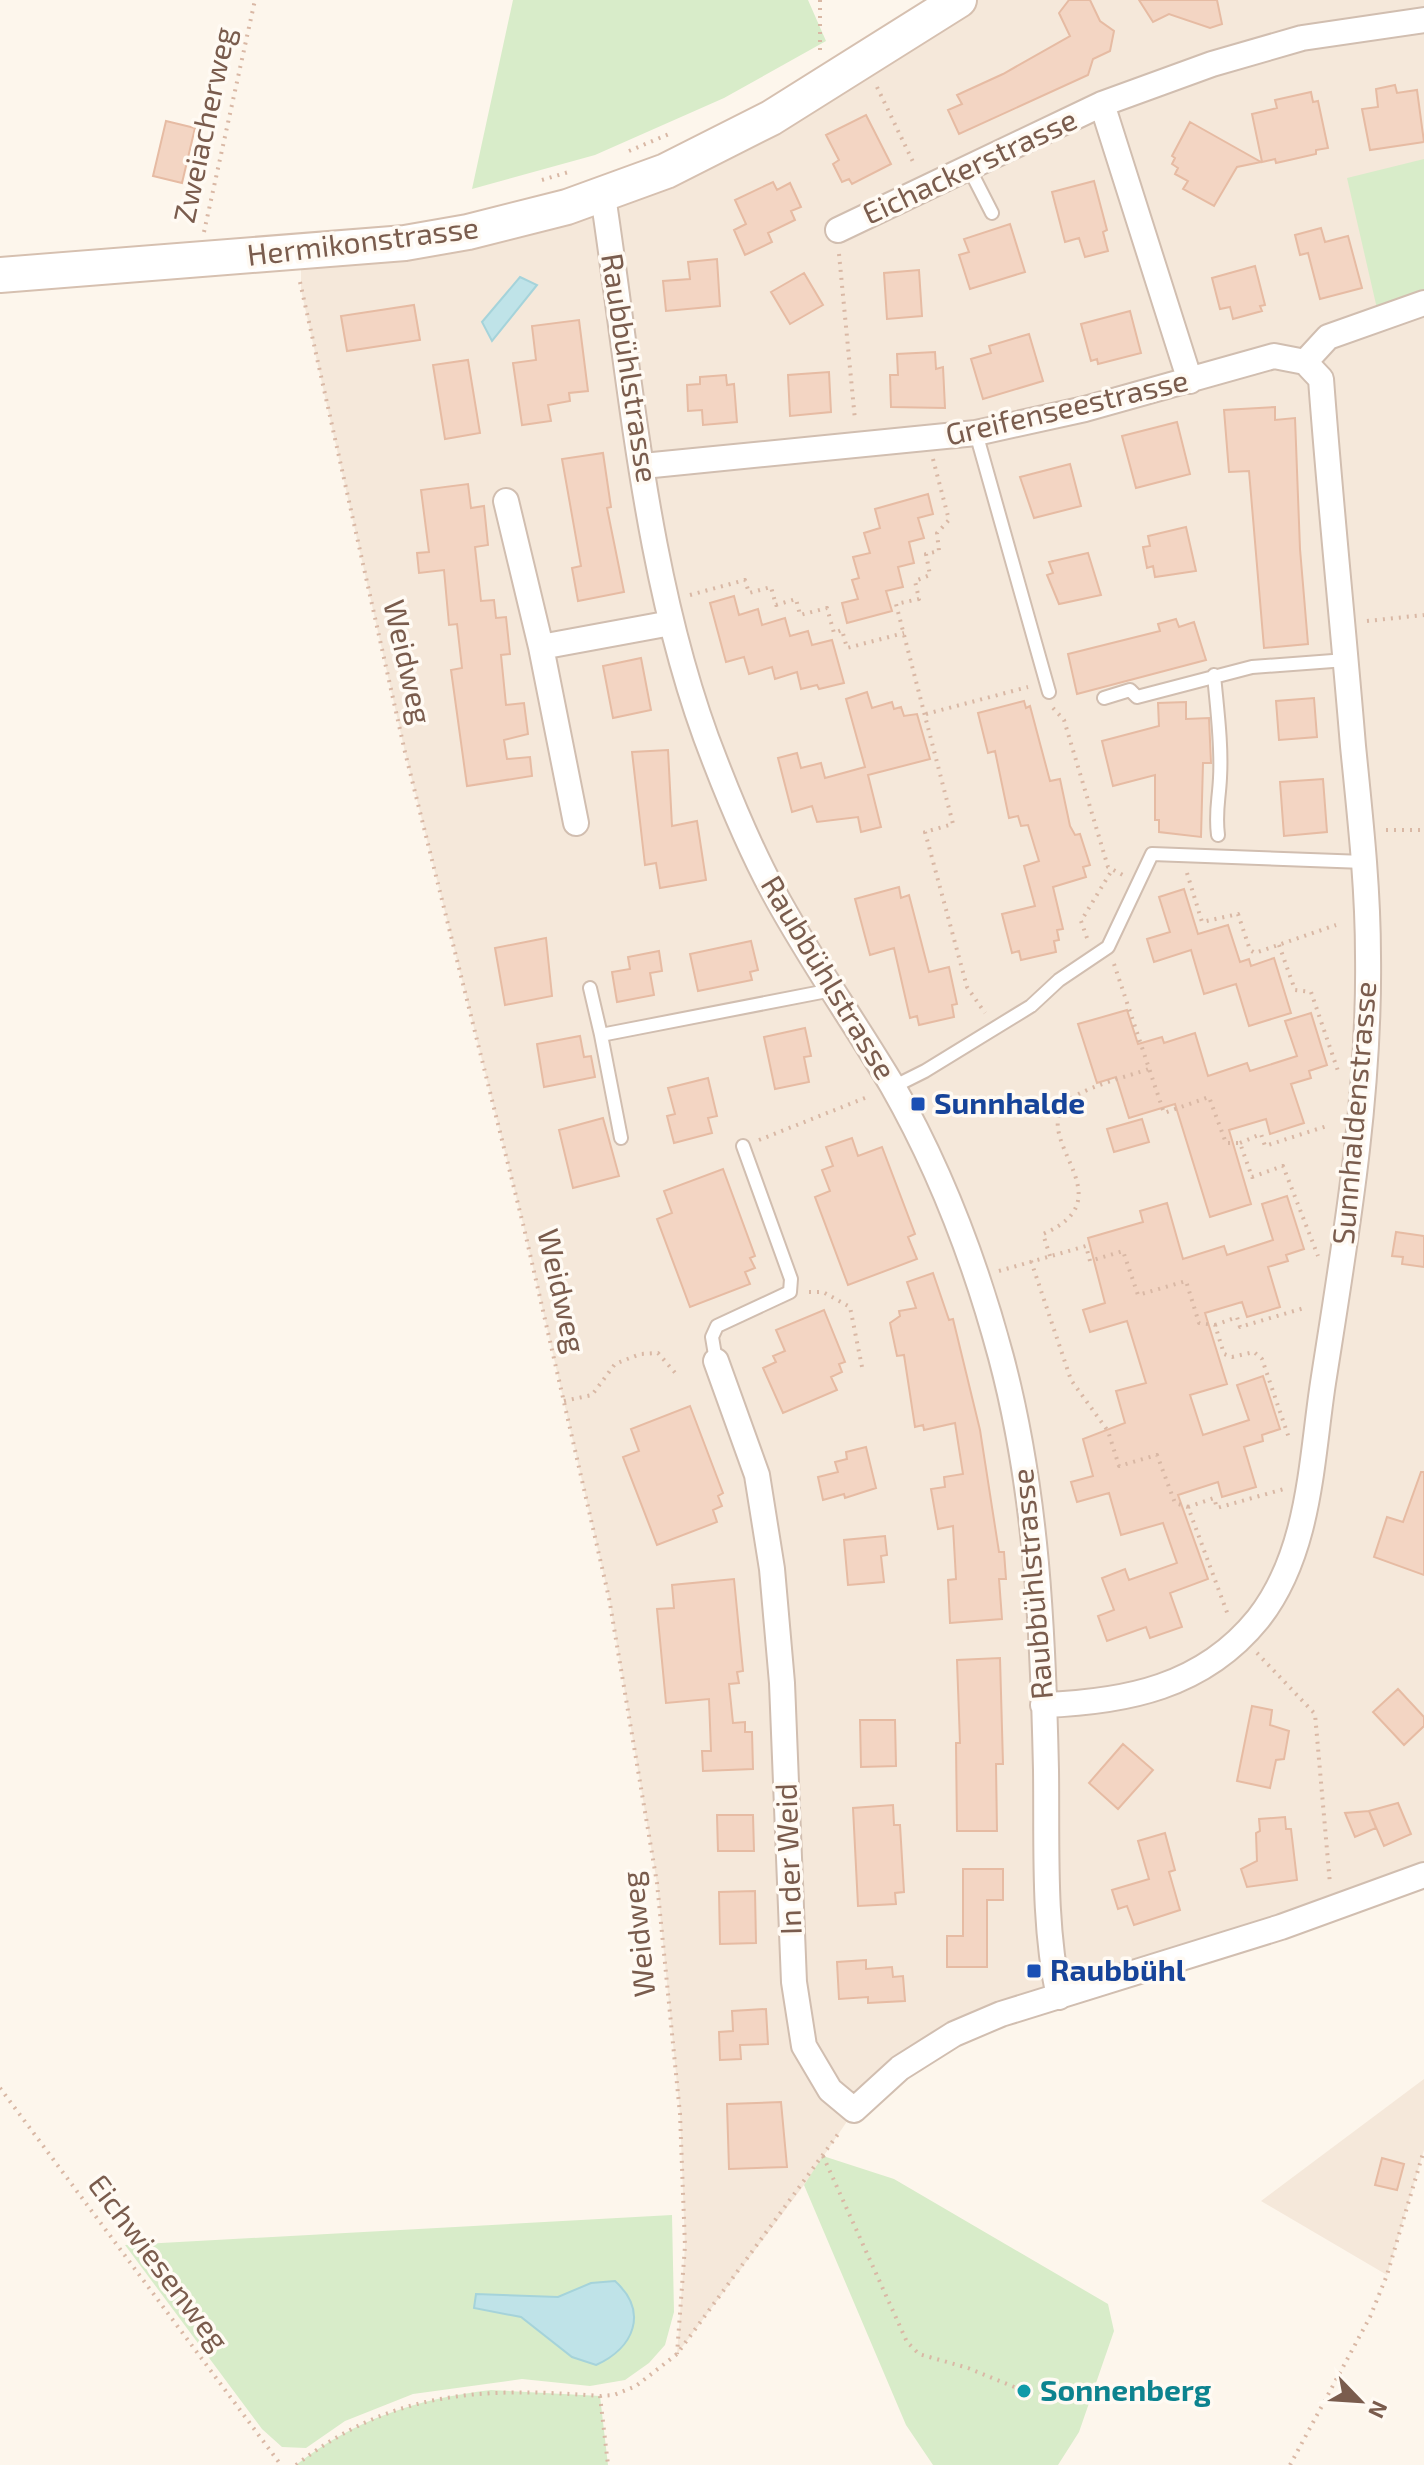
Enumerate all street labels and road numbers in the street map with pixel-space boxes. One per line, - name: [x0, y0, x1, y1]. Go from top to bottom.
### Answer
- street label: Zweiacherweg: [165, 23, 241, 226]
- street label: Eichackerstrasse: [856, 100, 1082, 231]
- street label: Hermikonstrasse: [245, 208, 481, 272]
- street label: Raubbühlstrasse: [595, 251, 667, 485]
- street label: Greifenseestrasse: [942, 361, 1191, 451]
- street label: Weidweg: [377, 596, 441, 727]
- street label: Raubbühlstrasse: [755, 868, 905, 1085]
- street label: Sunnhaldenstrasse: [1324, 980, 1382, 1246]
- street label: Weidweg: [531, 1225, 595, 1356]
- street label: Raubbühlstrasse: [1003, 1467, 1059, 1701]
- street label: In der Weid: [766, 1783, 808, 1935]
- street label: Weidweg: [612, 1869, 662, 1999]
- street label: Eichwiesenweg: [82, 2167, 238, 2357]

